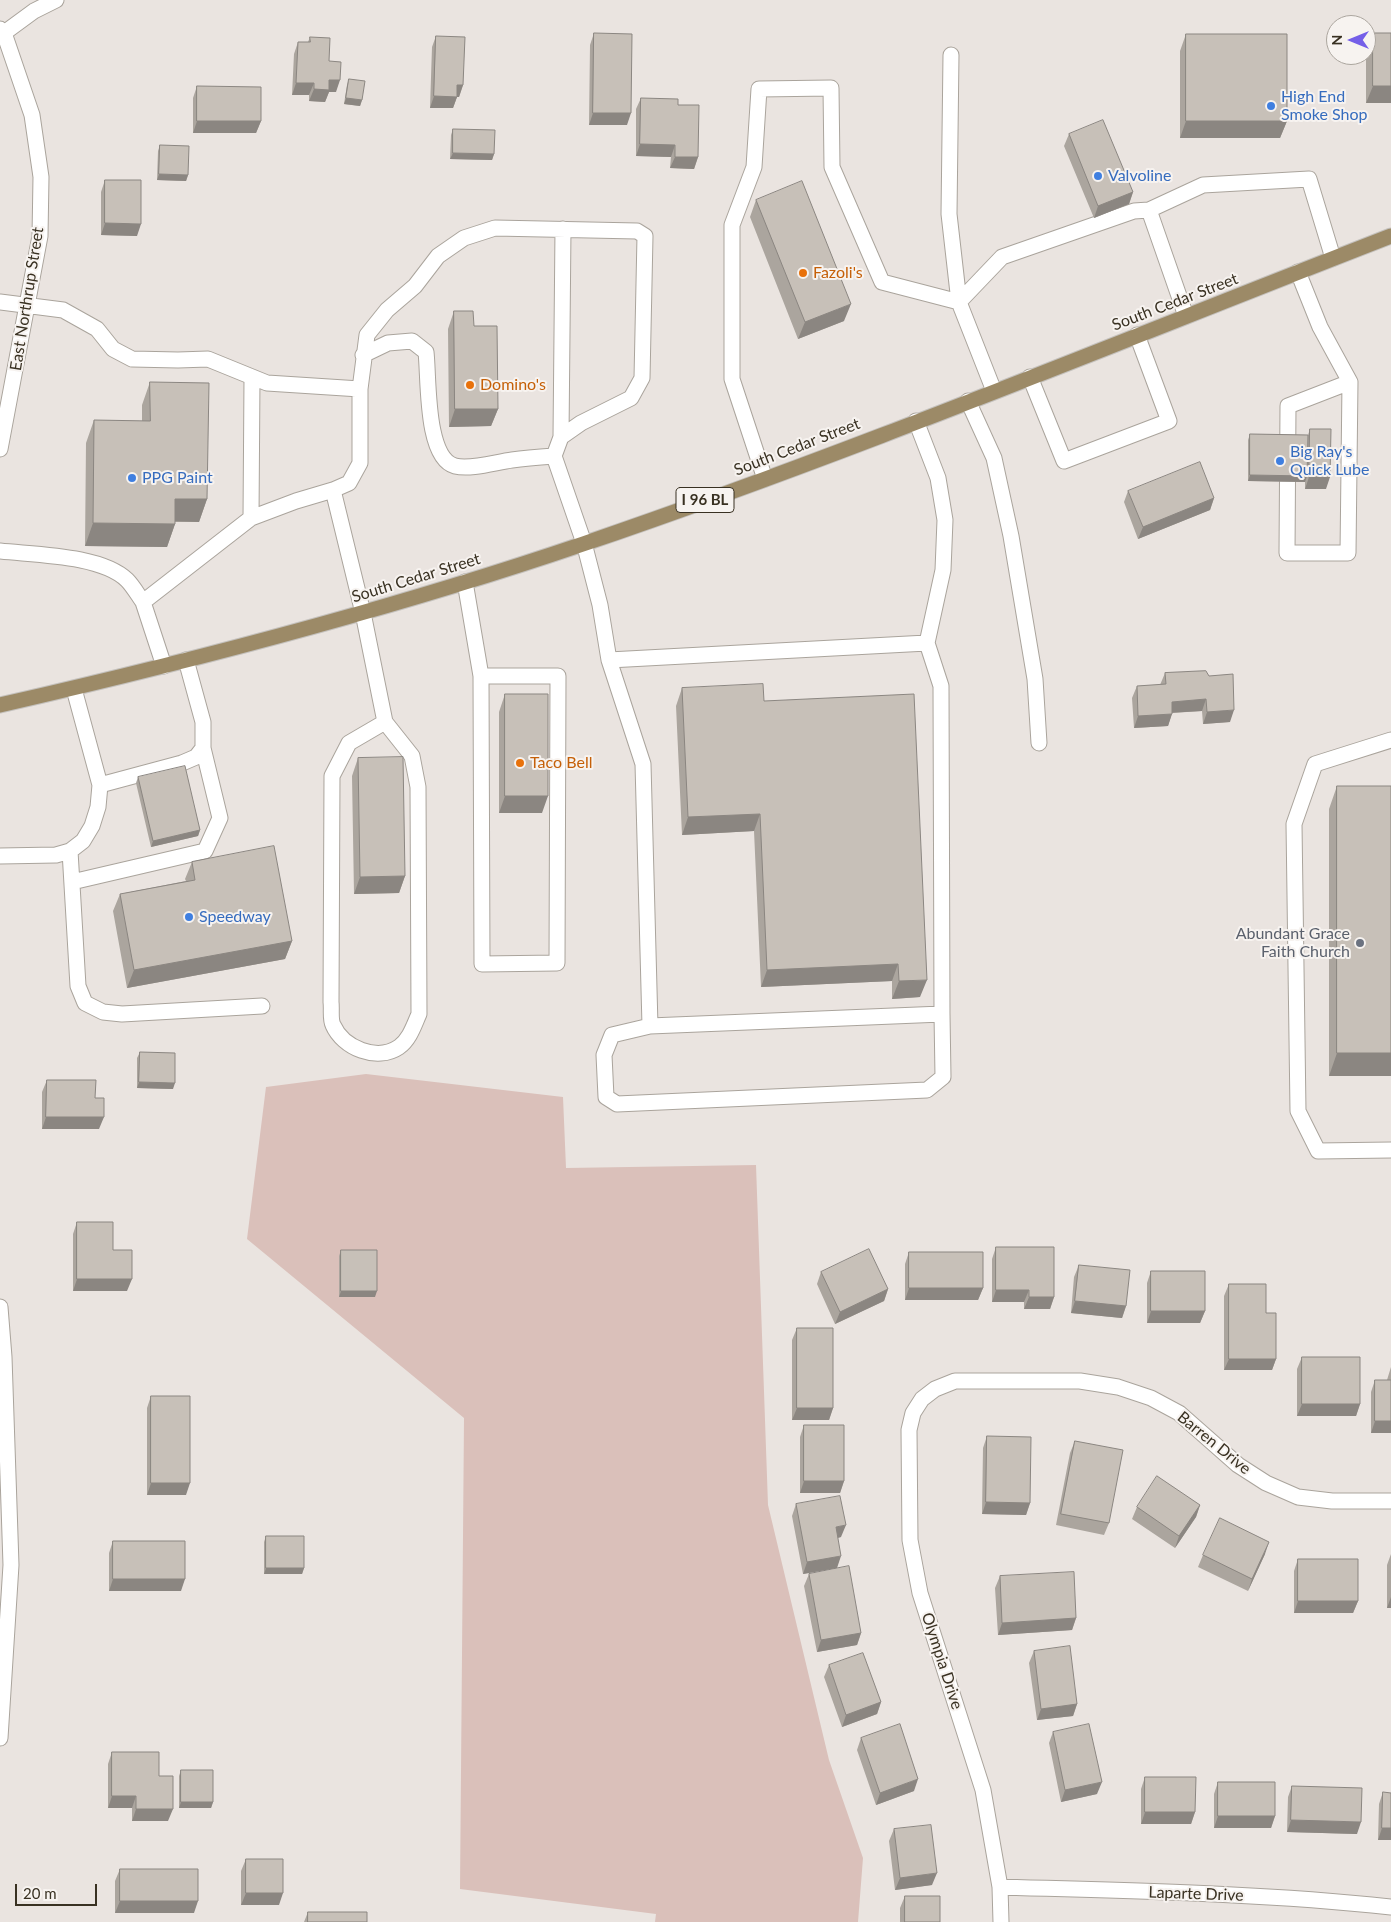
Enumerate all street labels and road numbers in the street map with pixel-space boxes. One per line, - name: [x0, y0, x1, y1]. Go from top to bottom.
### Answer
- street label: East Northrup Street: [6, 226, 48, 372]
- street label: South Cedar Street: [1109, 269, 1241, 335]
- street label: South Cedar Street: [731, 414, 863, 480]
- road number: I 96 BL: [676, 488, 734, 512]
- street label: South Cedar Street: [349, 549, 483, 607]
- street label: Barren Drive: [1173, 1408, 1255, 1478]
- street label: Olympia Drive: [917, 1610, 967, 1712]
- street label: Laparte Drive: [1148, 1883, 1244, 1905]

